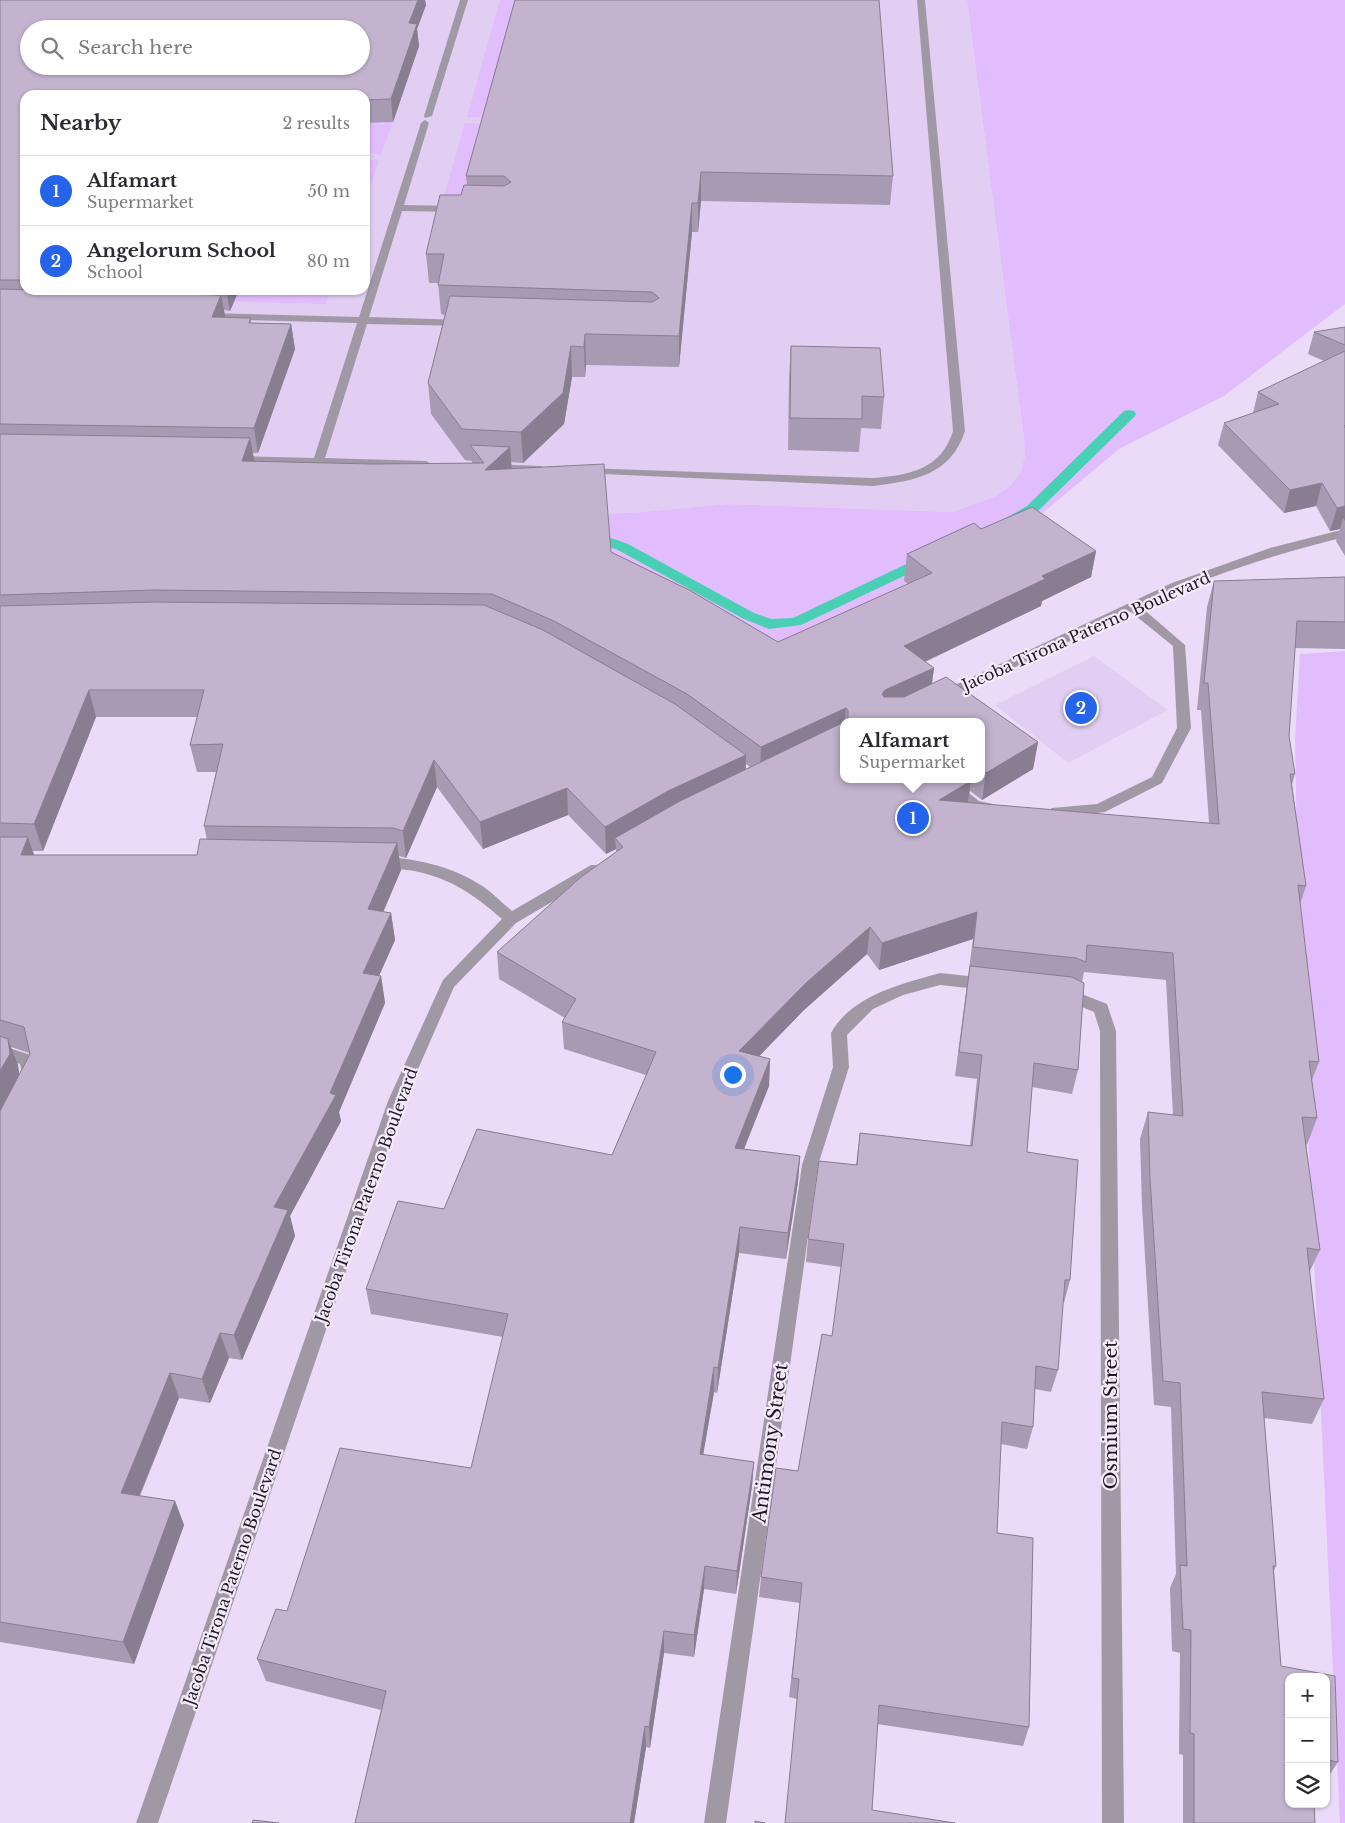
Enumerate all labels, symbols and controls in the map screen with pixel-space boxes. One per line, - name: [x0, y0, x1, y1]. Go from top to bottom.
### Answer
- search box: [20, 20, 370, 75]
- icon: search: [38, 34, 66, 62]
- text: Search here: [78, 36, 193, 59]
- text: Nearby: [40, 110, 121, 136]
- text: 2 results: [282, 113, 350, 133]
- text: Alfamart: [87, 169, 177, 192]
- text: 1: [53, 181, 59, 201]
- text: 50 m: [308, 181, 350, 201]
- text: Supermarket: [87, 192, 194, 212]
- text: Angelorum School: [87, 239, 276, 262]
- text: 2: [51, 251, 61, 271]
- text: 80 m: [307, 251, 350, 271]
- text: School: [87, 262, 143, 282]
- street label: Jacoba Tirona Paterno Boulevard: [957, 567, 1214, 696]
- pin: 2: [1065, 689, 1097, 727]
- popup: [840, 718, 985, 783]
- text: Alfamart: [859, 729, 949, 752]
- text: Supermarket: [859, 752, 966, 772]
- pin: 1: [897, 799, 929, 837]
- your location: [720, 1062, 746, 1088]
- street label: Jacoba Tirona Paterno Boulevard: [310, 1065, 422, 1327]
- street label: Osmium Street: [1099, 1340, 1122, 1490]
- street label: Antimony Street: [747, 1361, 793, 1525]
- street label: Jacoba Tirona Paterno Boulevard: [178, 1446, 285, 1710]
- map controls: [1285, 1673, 1330, 1808]
- button: +: [1285, 1673, 1330, 1718]
- button: −: [1285, 1718, 1330, 1763]
- button: layers: [1285, 1763, 1330, 1808]

